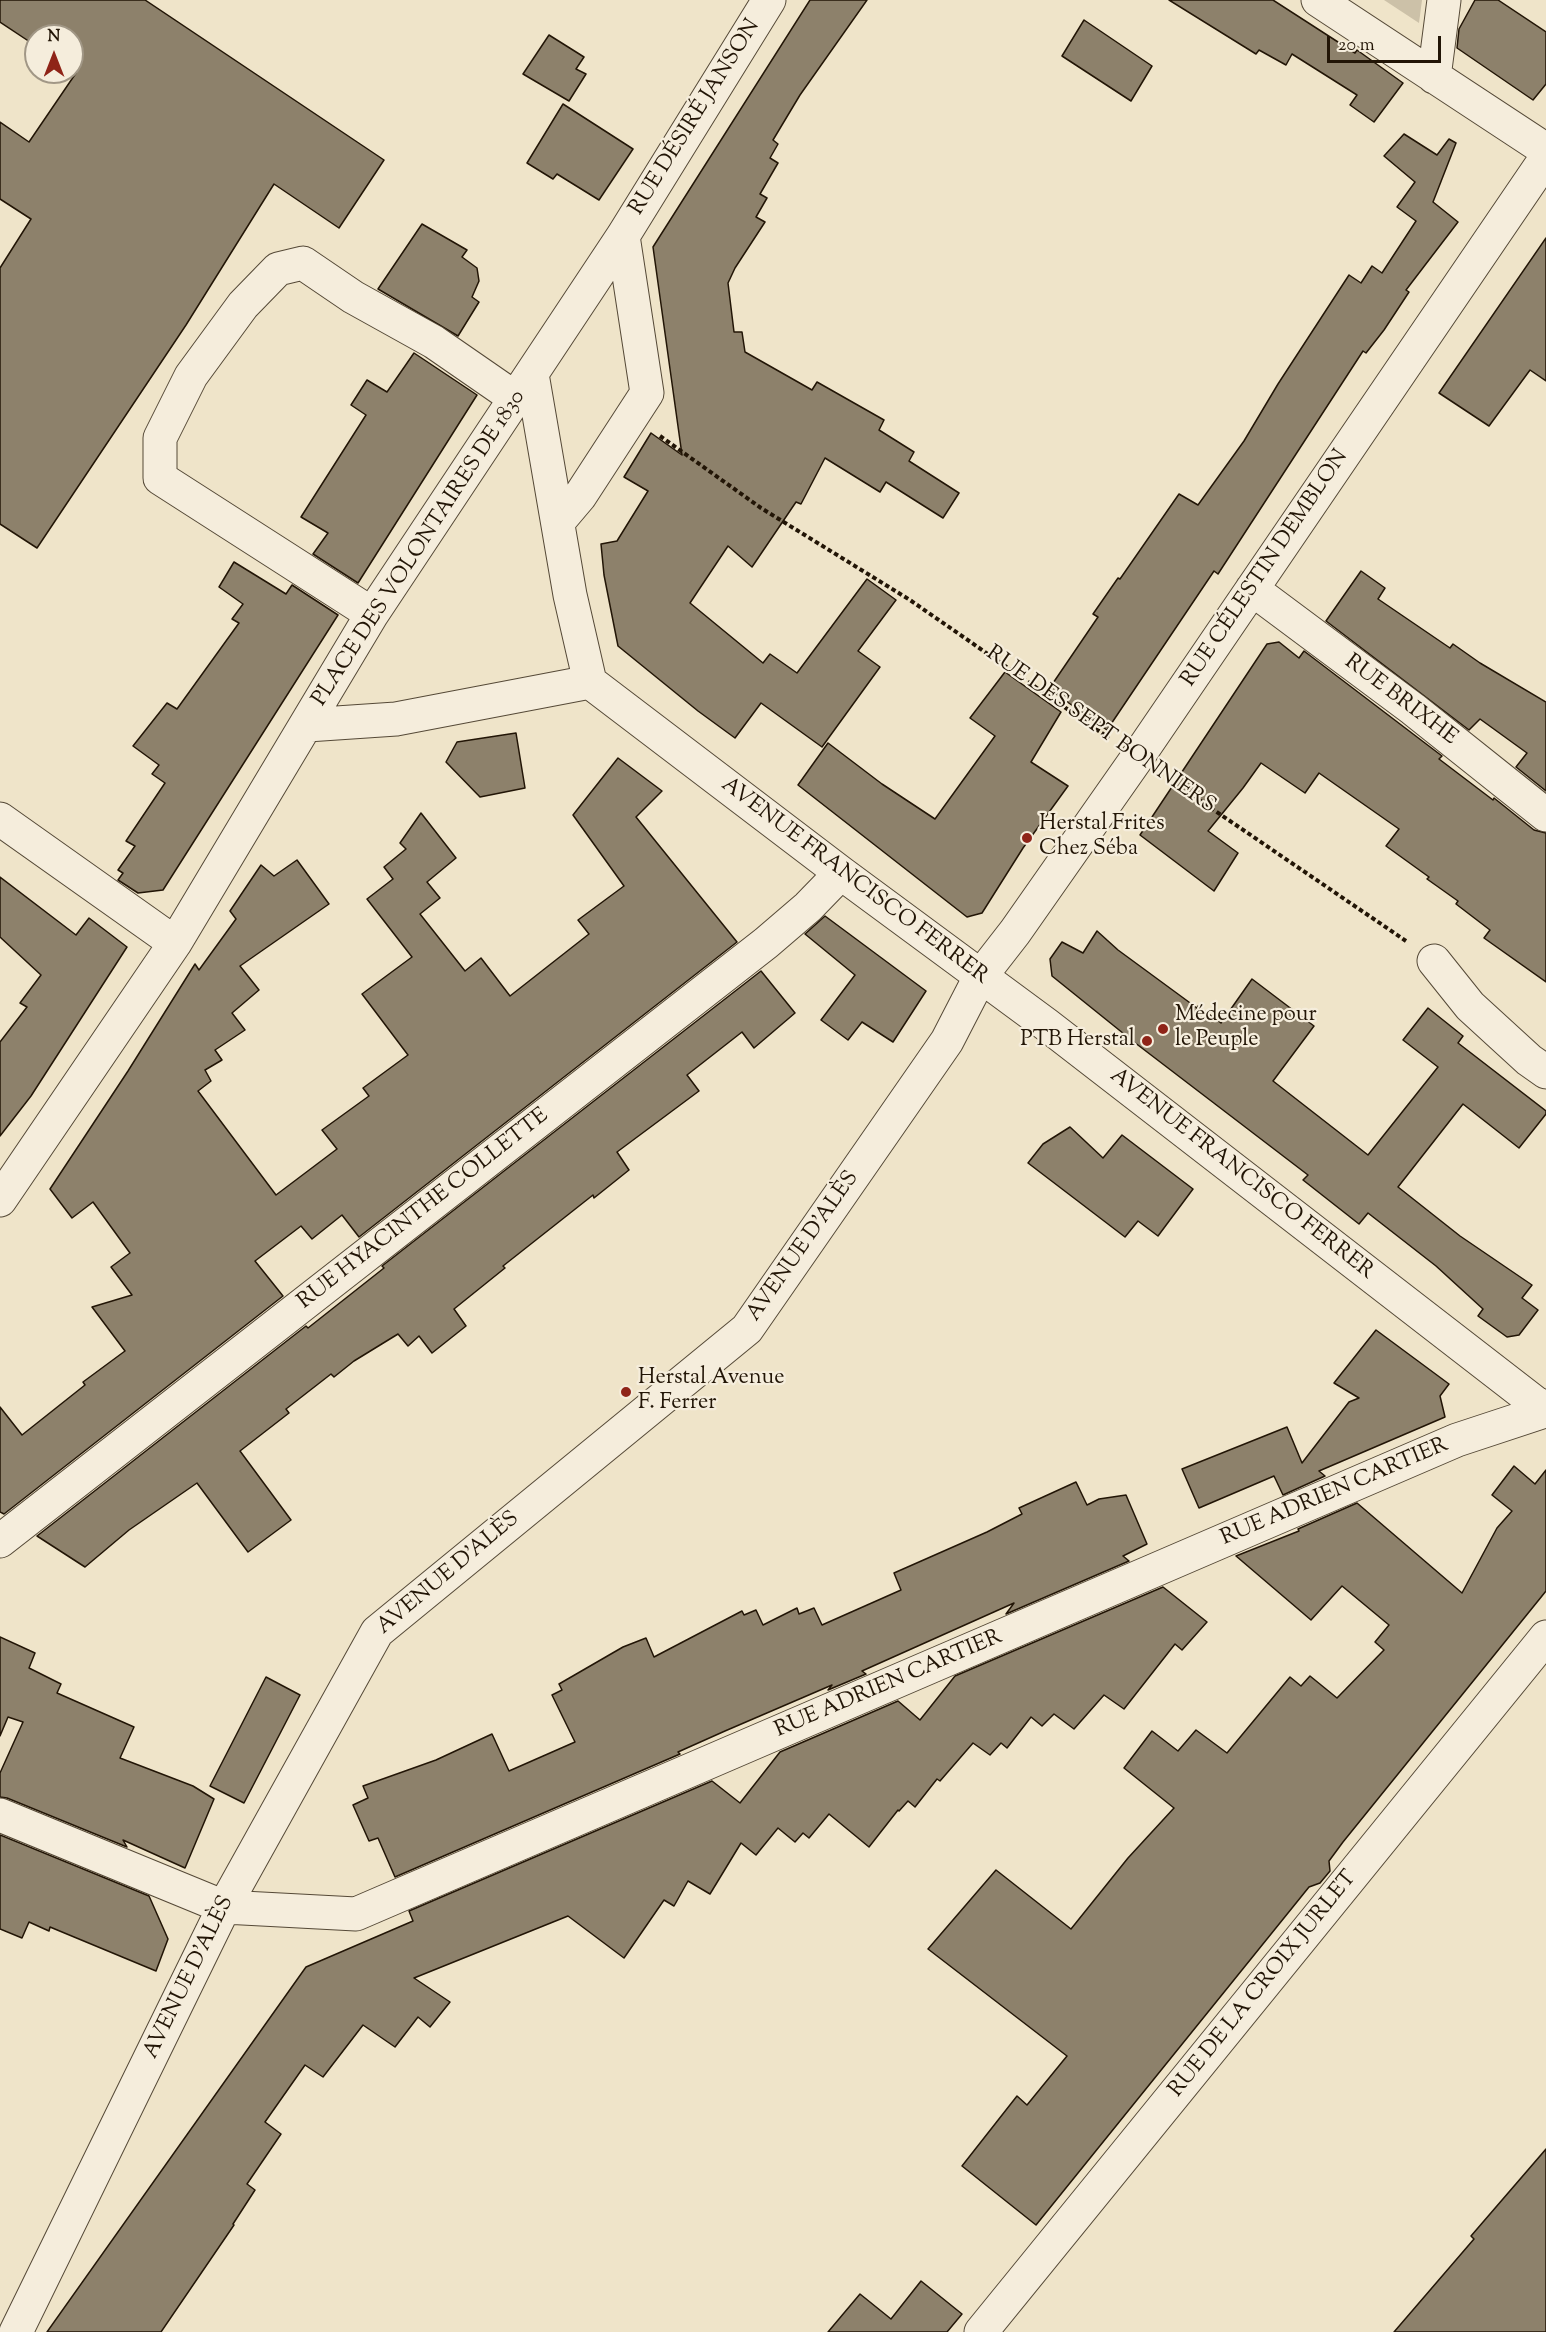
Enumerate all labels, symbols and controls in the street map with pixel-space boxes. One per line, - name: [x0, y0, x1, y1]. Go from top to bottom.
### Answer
- street label: RUE DÉSIRÉ JANSON: [625, 15, 767, 221]
- north arrow: [24, 24, 84, 84]
- scale bar: [1330, 24, 1444, 62]
- text: N: [48, 26, 60, 49]
- text: 20 m: [1338, 33, 1375, 59]
- street label: PLACE DES VOLONTAIRES DE 1830: [308, 386, 532, 712]
- street label: RUE CÉLESTIN DEMBLON: [1177, 446, 1355, 692]
- street label: RUE DES SEPT BONNIERS: [980, 641, 1220, 821]
- street label: RUE BRIXHE: [1338, 650, 1462, 752]
- street label: AVENUE FRANCISCO FERRER: [715, 773, 993, 991]
- place label: Herstal Frites Chez Séba: [1039, 812, 1165, 864]
- marker: Herstal Frites Chez Séba: [1020, 831, 1034, 845]
- place label: Médecine pour le Peuple: [1175, 1003, 1317, 1054]
- marker: Médecine pour le Peuple: [1156, 1022, 1170, 1036]
- place label: PTB Herstal: [1020, 1028, 1135, 1054]
- marker: PTB Herstal: [1140, 1034, 1154, 1048]
- street label: AVENUE FRANCISCO FERRER: [1104, 1064, 1378, 1286]
- street label: RUE HYACINTHE COLLETTE: [293, 1104, 555, 1316]
- street label: AVENUE D'ALÈS: [742, 1167, 866, 1327]
- place label: Herstal Avenue F. Ferrer: [638, 1366, 785, 1418]
- marker: Herstal Avenue F. Ferrer: [619, 1385, 633, 1399]
- street label: RUE ADRIEN CARTIER: [1217, 1433, 1453, 1553]
- street label: AVENUE D'ALÈS: [373, 1507, 525, 1641]
- street label: RUE ADRIEN CARTIER: [771, 1625, 1007, 1745]
- street label: RUE DE LA CROIX JURLET: [1164, 1866, 1364, 2104]
- street label: AVENUE D'ALÈS: [139, 1892, 241, 2064]

